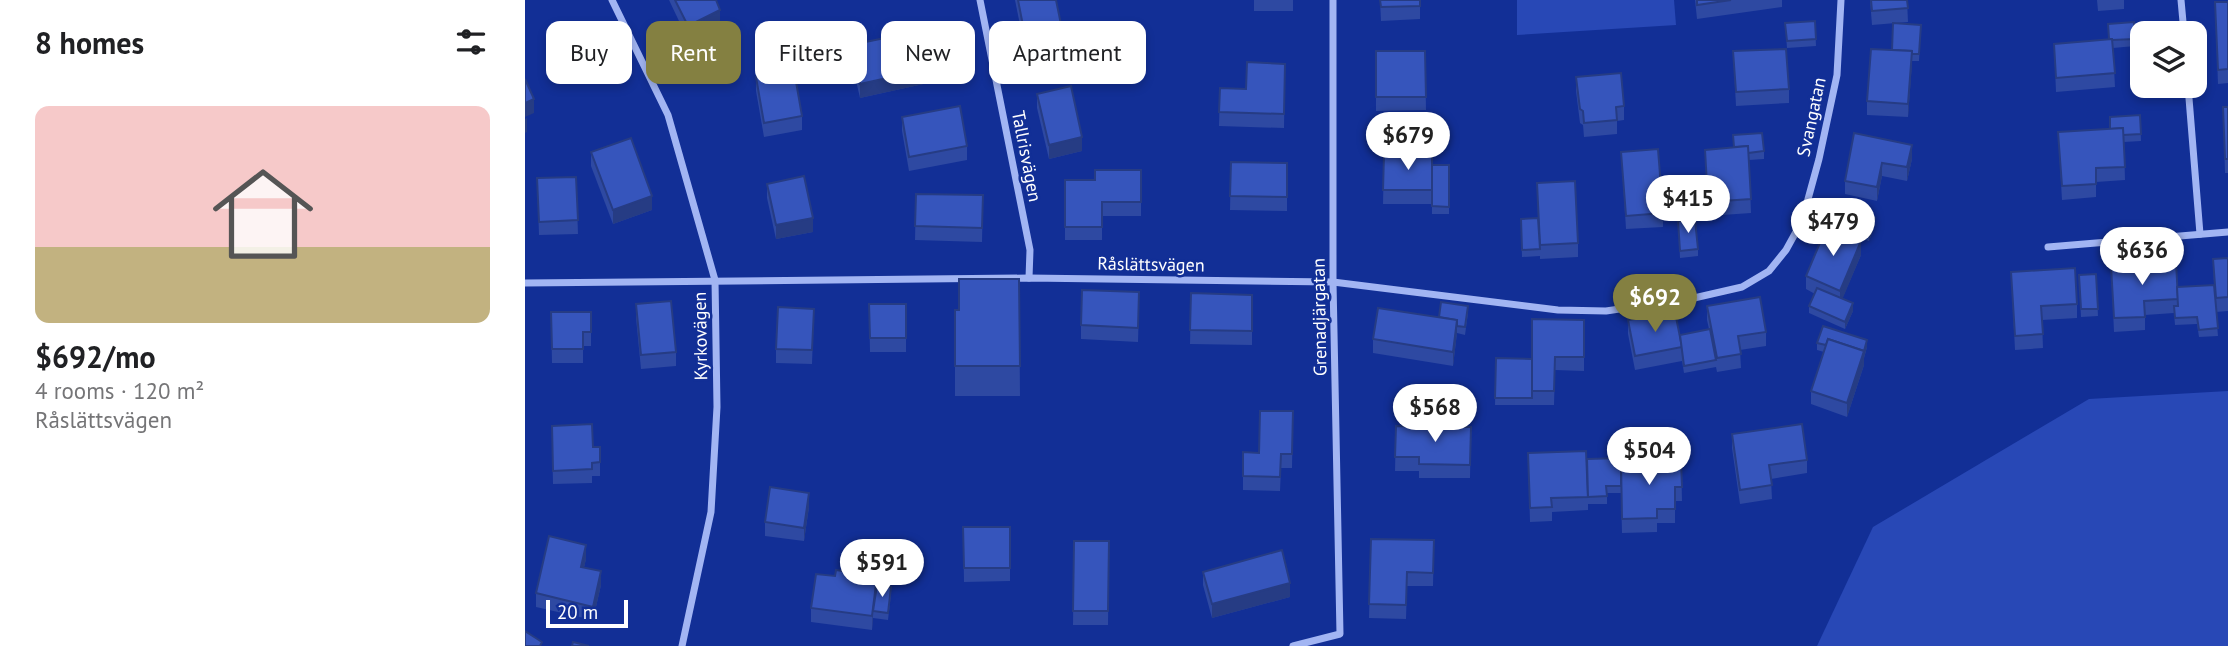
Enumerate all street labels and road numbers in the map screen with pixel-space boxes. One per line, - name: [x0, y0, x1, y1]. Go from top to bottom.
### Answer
- street label: Svangatan: [1791, 75, 1831, 159]
- street label: Tallrisvägen: [1007, 108, 1047, 204]
- street label: Råslättsvägen: [1097, 252, 1205, 276]
- street label: Grenadjärgatan: [1306, 258, 1332, 376]
- street label: Kyrkovägen: [688, 291, 712, 381]

